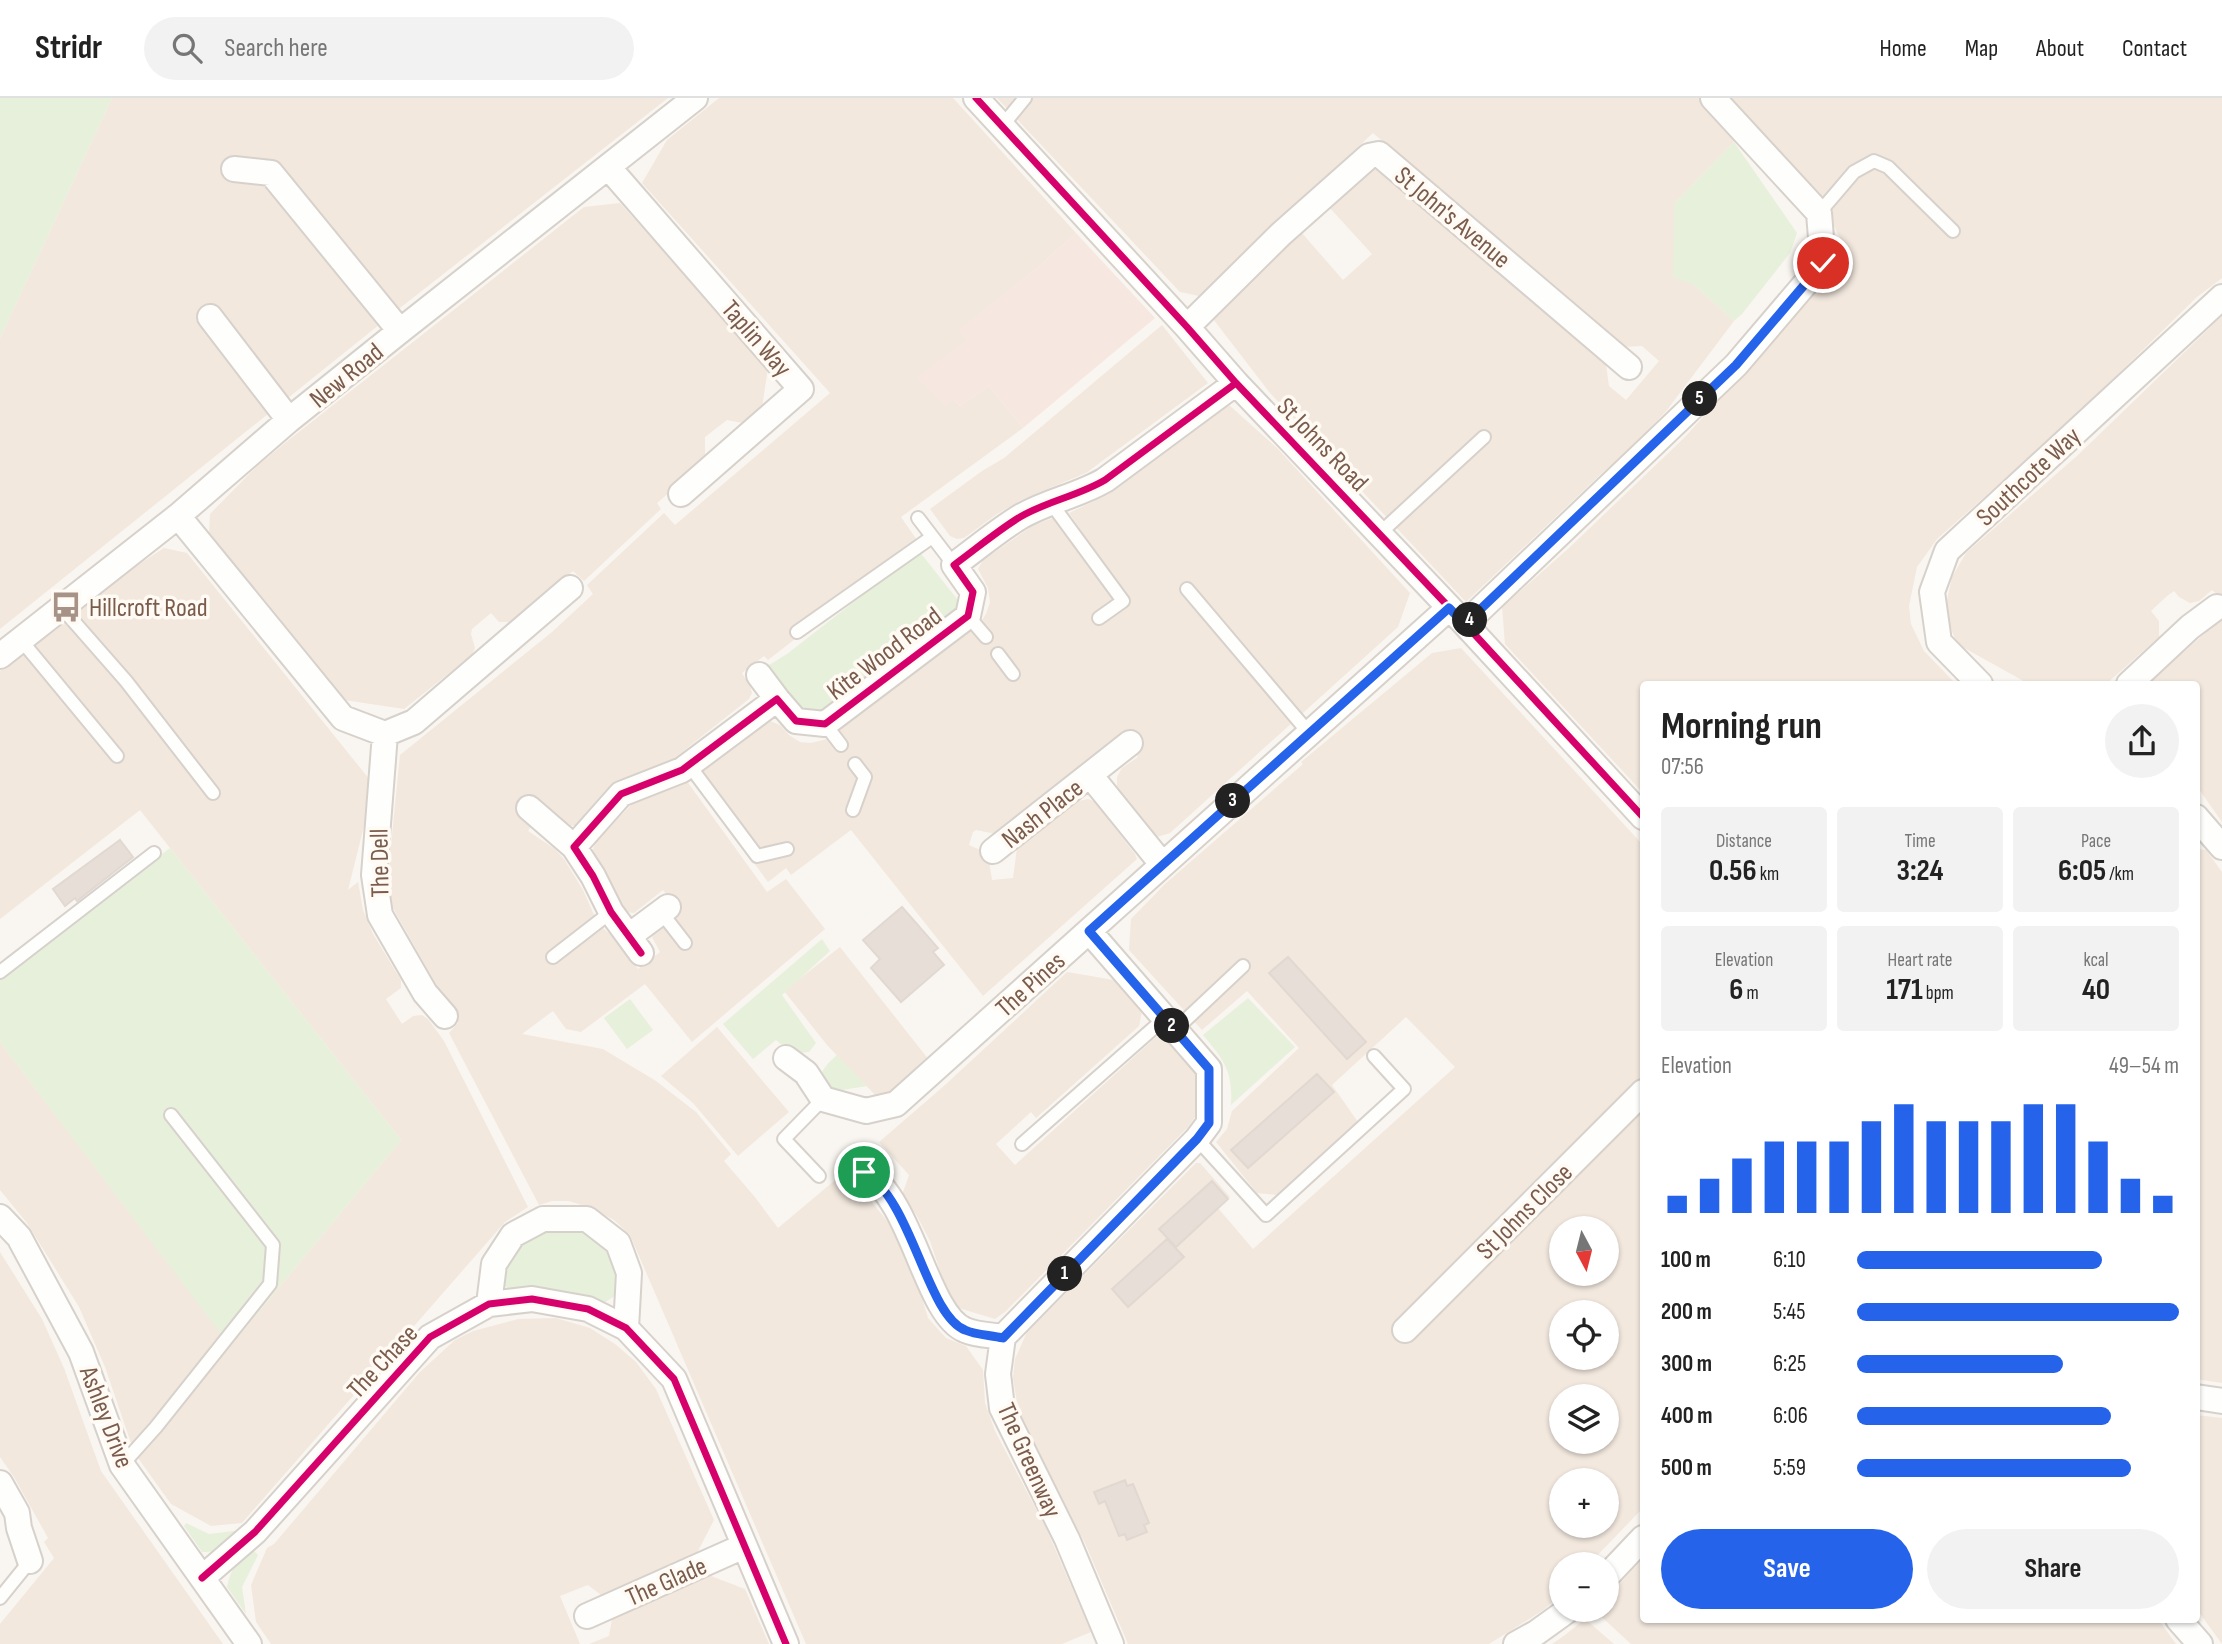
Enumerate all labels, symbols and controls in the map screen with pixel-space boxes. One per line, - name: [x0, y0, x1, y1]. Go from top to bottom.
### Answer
- search box: [144, 17, 634, 80]
- text: Stridr: [35, 28, 102, 68]
- icon: search: [168, 29, 206, 67]
- text: Search here: [224, 33, 328, 64]
- text: Home: [1879, 34, 1927, 63]
- text: Map: [1965, 34, 1998, 63]
- text: About: [2036, 34, 2084, 63]
- text: Contact: [2122, 34, 2187, 63]
- street label: St John's Avenue: [1388, 161, 1516, 276]
- pin: [1793, 233, 1853, 293]
- icon: check: [1804, 244, 1842, 282]
- street label: Taplin Way: [714, 294, 797, 384]
- street label: New Road: [304, 337, 390, 415]
- pin: 5: [1682, 382, 1718, 416]
- text: 5: [1695, 387, 1704, 410]
- street label: St Johns Road: [1270, 392, 1374, 498]
- street label: Southcote Way: [1970, 421, 2088, 533]
- bus stop icon: Hillcroft Road: [49, 590, 83, 624]
- place label: Hillcroft Road: [89, 593, 208, 624]
- street label: Kite Wood Road: [822, 601, 948, 707]
- pin: 4: [1452, 602, 1488, 638]
- text: 4: [1465, 608, 1474, 631]
- text: Morning run: [1661, 704, 1822, 749]
- button: share: [2105, 704, 2179, 778]
- text: 07:56: [1661, 753, 1704, 781]
- street label: Nash Place: [996, 773, 1090, 855]
- pin: 3: [1216, 784, 1250, 818]
- text: 3: [1228, 789, 1237, 812]
- street label: The Dell: [364, 828, 397, 898]
- text: Distance: [1716, 830, 1772, 853]
- text: Time: [1904, 830, 1936, 853]
- text: Pace: [2081, 830, 2111, 853]
- text: 0.56: [1709, 853, 1757, 889]
- text: 3:24: [1896, 853, 1944, 889]
- text: 6:05: [2058, 853, 2106, 889]
- text: km: [1757, 863, 1779, 886]
- text: /km: [2106, 863, 2134, 886]
- street label: The Pines: [990, 946, 1072, 1024]
- text: Elevation: [1715, 949, 1773, 972]
- text: Heart rate: [1888, 949, 1952, 972]
- text: kcal: [2083, 949, 2109, 972]
- text: 6: [1729, 972, 1743, 1008]
- text: 171: [1886, 972, 1923, 1008]
- text: 40: [2082, 972, 2110, 1008]
- text: m: [1743, 982, 1759, 1005]
- text: bpm: [1923, 982, 1954, 1005]
- pin: 2: [1154, 1009, 1190, 1044]
- text: 2: [1167, 1014, 1176, 1037]
- text: Elevation: [1661, 1052, 1732, 1080]
- text: 49–54 m: [2109, 1052, 2179, 1080]
- pin: [834, 1142, 894, 1202]
- icon: arrive: [845, 1153, 883, 1191]
- street label: St Johns Close: [1471, 1158, 1580, 1267]
- north arrow: [1549, 1216, 1619, 1286]
- map controls: [1549, 1216, 1619, 1622]
- text: 100 m: [1661, 1246, 1711, 1274]
- text: 6:10: [1773, 1246, 1806, 1274]
- pin: 1: [1048, 1256, 1082, 1292]
- text: 1: [1061, 1262, 1068, 1285]
- text: 200 m: [1661, 1298, 1712, 1326]
- text: 5:45: [1773, 1298, 1805, 1326]
- button: locate: [1549, 1300, 1619, 1370]
- street label: The Chase: [341, 1319, 425, 1405]
- text: 300 m: [1661, 1350, 1712, 1378]
- text: 6:25: [1773, 1350, 1806, 1378]
- street label: Ashley Drive: [72, 1361, 139, 1473]
- button: layers: [1549, 1384, 1619, 1454]
- street label: The Greenway: [990, 1398, 1068, 1523]
- text: 400 m: [1661, 1402, 1712, 1430]
- text: 6:06: [1773, 1402, 1808, 1430]
- text: 500 m: [1661, 1454, 1712, 1482]
- text: 5:59: [1773, 1454, 1806, 1482]
- button: +: [1549, 1468, 1619, 1538]
- button: Save: [1661, 1529, 1913, 1609]
- button: Share: [1927, 1529, 2179, 1609]
- street label: The Glade: [621, 1551, 712, 1614]
- button: −: [1549, 1552, 1619, 1622]

